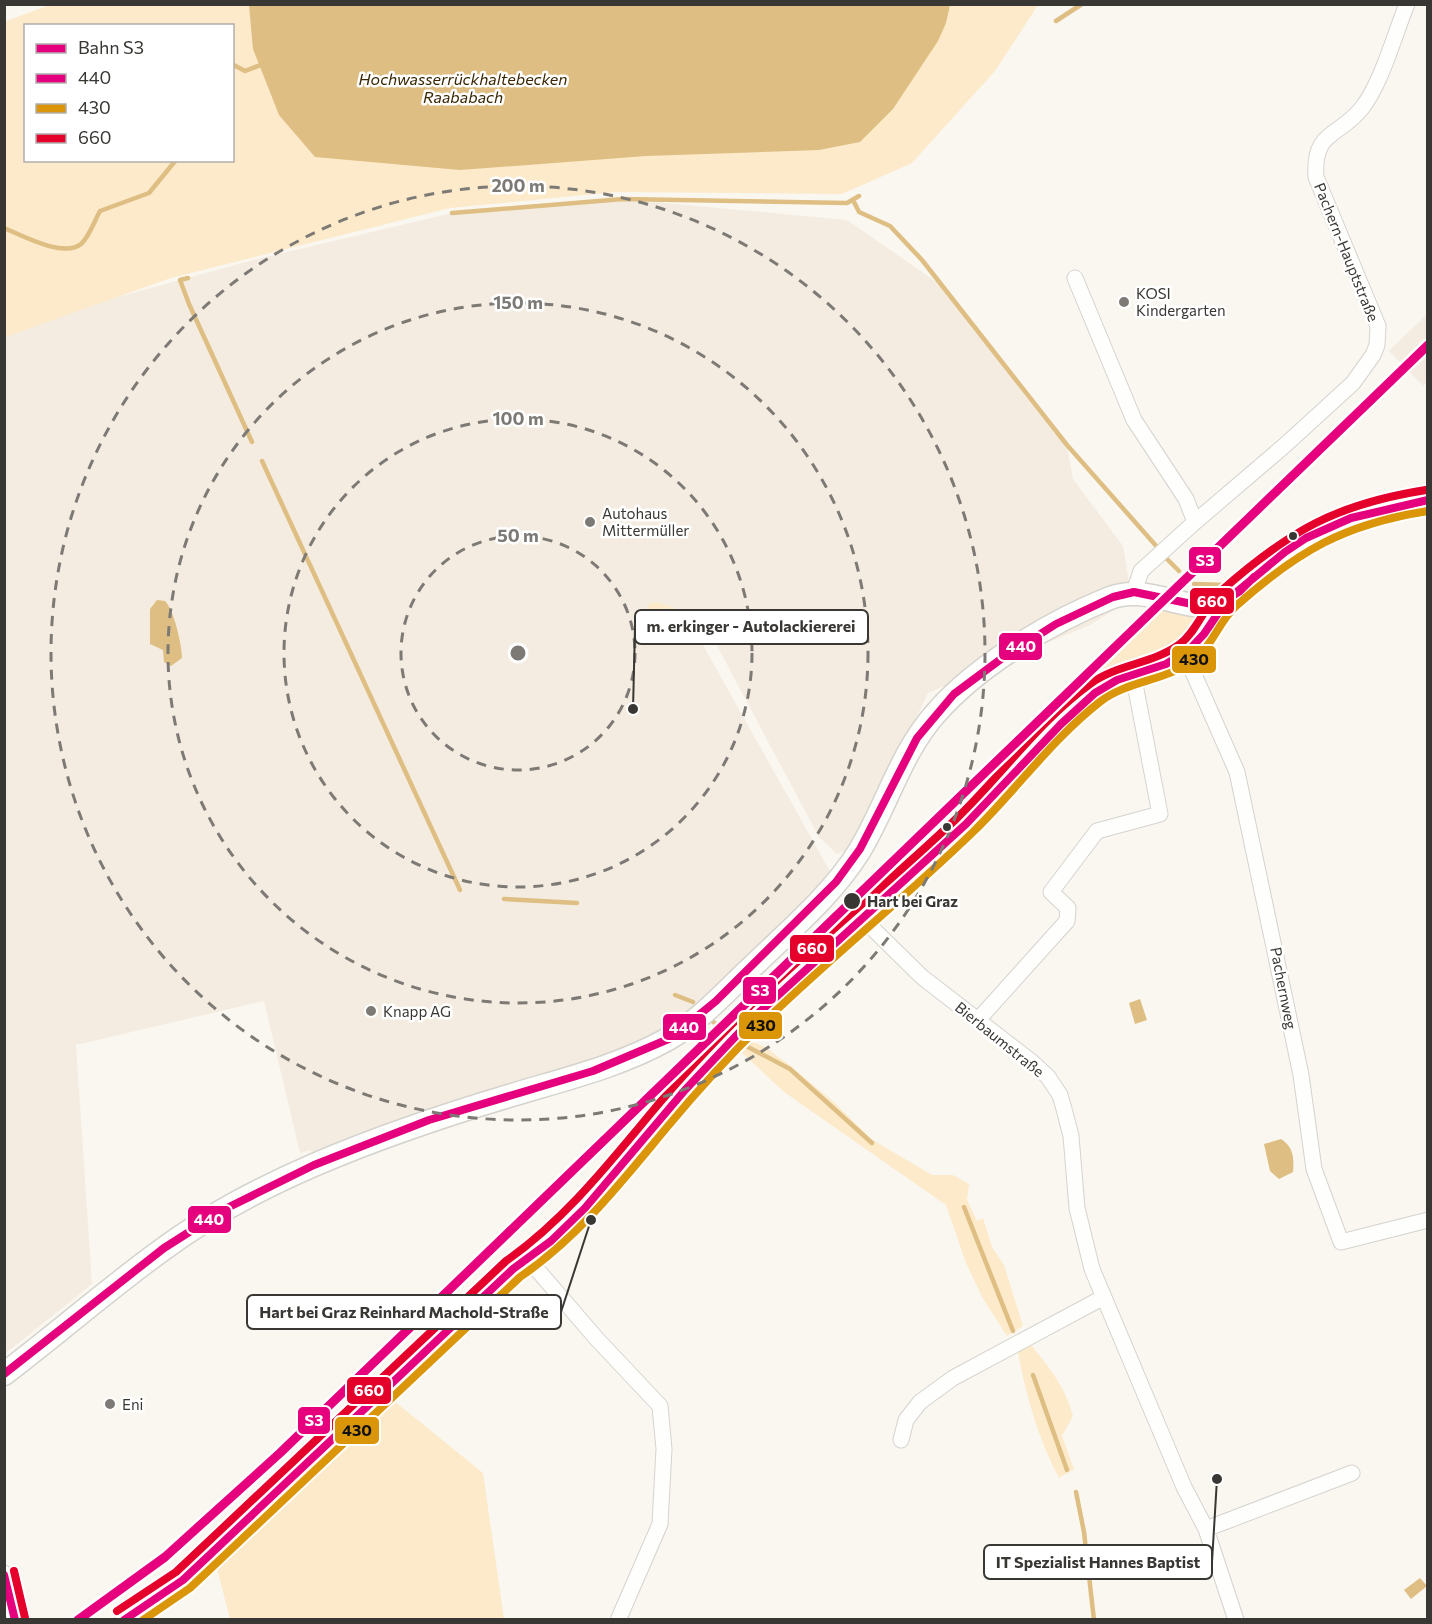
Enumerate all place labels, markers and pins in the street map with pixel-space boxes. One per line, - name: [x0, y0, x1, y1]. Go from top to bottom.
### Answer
- place label: KOSI Kindergarten: [1136, 284, 1226, 319]
- marker: KOSI Kindergarten: [1117, 295, 1131, 309]
- place label: Autohaus Mittermüller: [602, 504, 689, 539]
- marker: Autohaus Mittermüller: [583, 515, 597, 529]
- unlabelled marker: [1287, 530, 1299, 542]
- callout: m. erkinger - Autolackiererei: [635, 610, 868, 644]
- centre of rings: [508, 643, 528, 663]
- unlabelled marker: [941, 821, 953, 833]
- marker: Hart bei Graz: [842, 891, 862, 911]
- place label: Hart bei Graz: [867, 892, 958, 910]
- place label: Knapp AG: [383, 1002, 451, 1020]
- marker: Knapp AG: [364, 1004, 378, 1018]
- callout: Hart bei Graz Reinhard Machold-Straße: [247, 1295, 561, 1329]
- place label: Eni: [122, 1395, 143, 1413]
- marker: Eni: [103, 1397, 117, 1411]
- callout: IT Spezialist Hannes Baptist: [984, 1545, 1212, 1579]

